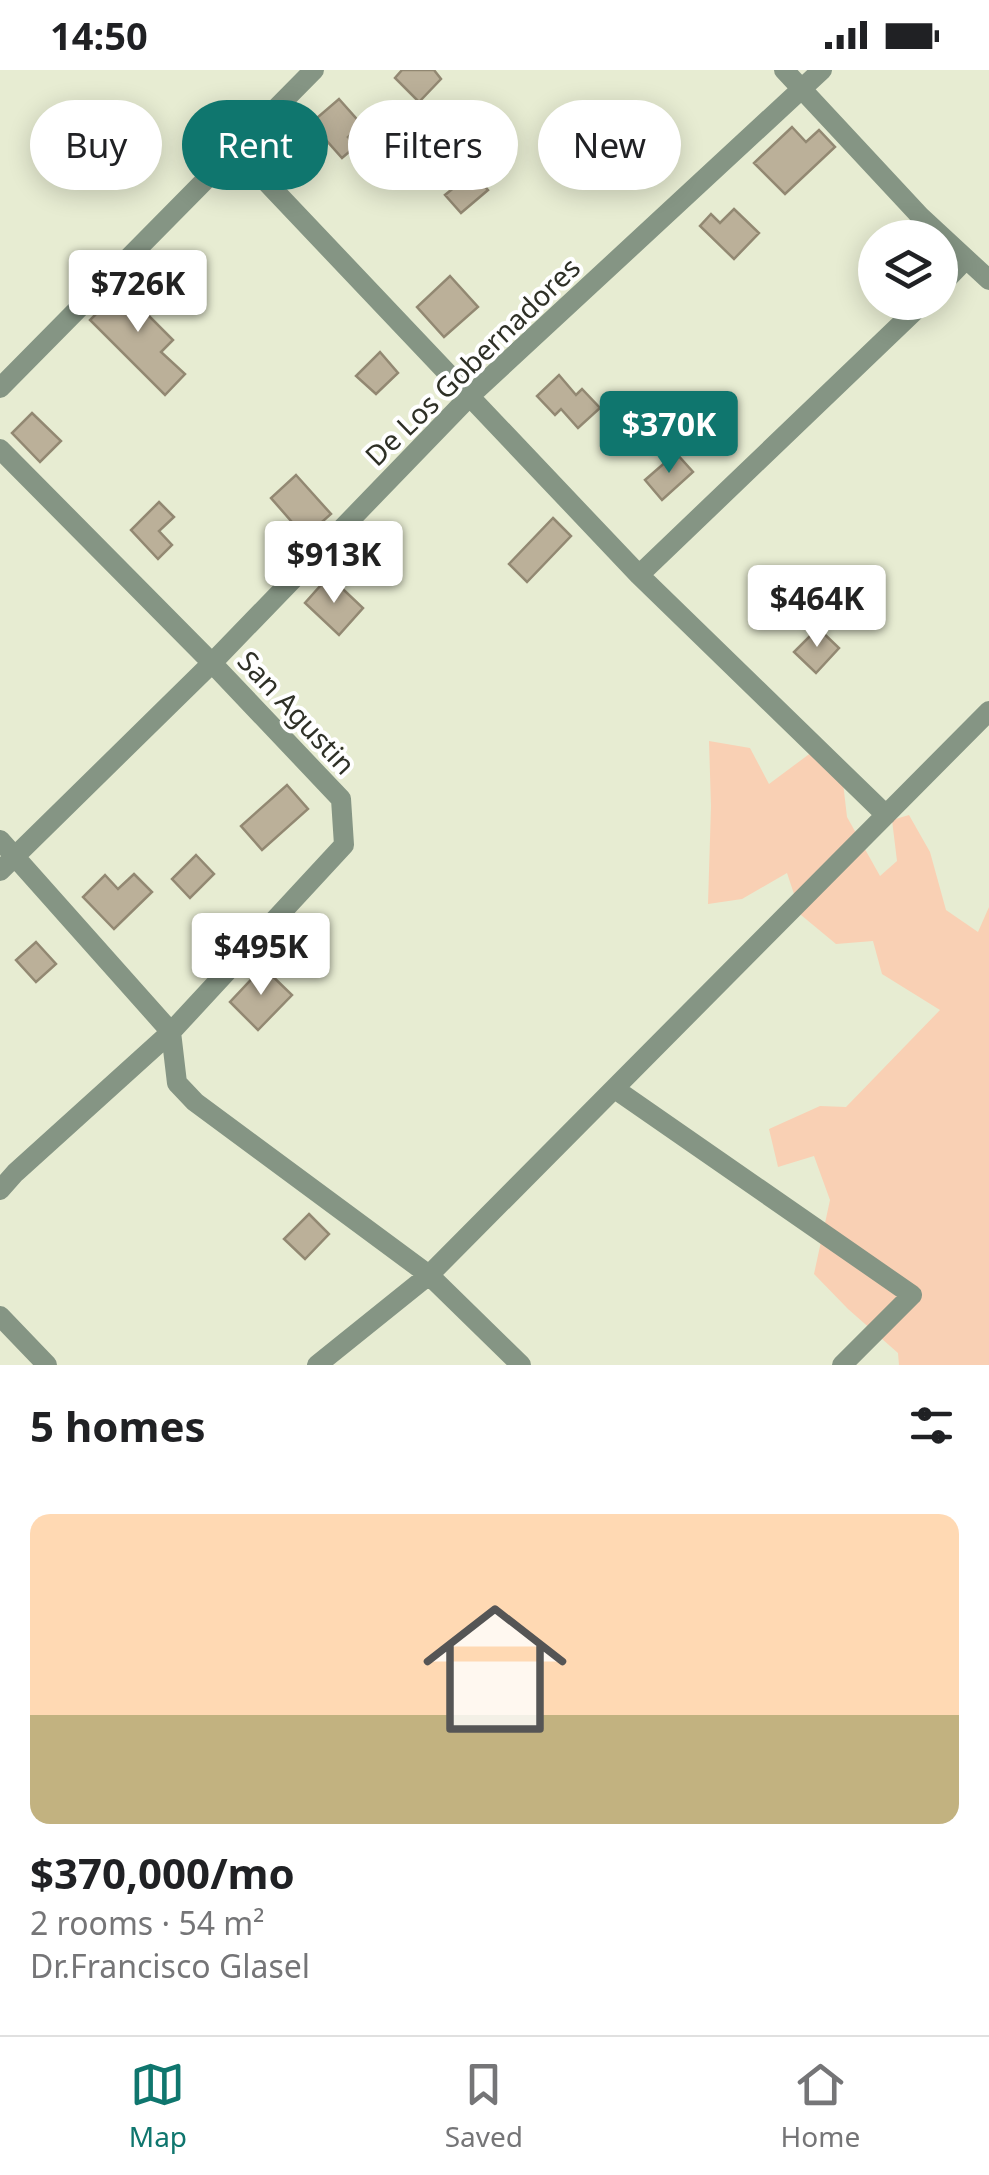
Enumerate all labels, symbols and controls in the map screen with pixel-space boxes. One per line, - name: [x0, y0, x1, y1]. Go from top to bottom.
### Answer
- text: 14:50: [50, 9, 148, 61]
- chip: Buy: [30, 100, 162, 190]
- chip: Rent: [182, 100, 328, 190]
- chip: Filters: [348, 100, 518, 190]
- chip: New: [538, 100, 681, 190]
- map controls: [858, 220, 958, 320]
- button: layers: [858, 220, 958, 320]
- street label: De Los Gobernadores: [356, 248, 588, 474]
- pin: $726K: [68, 250, 208, 335]
- text: $726K: [91, 261, 185, 304]
- pin: $370K: [599, 391, 739, 476]
- text: $370K: [622, 402, 716, 445]
- pin: $913K: [264, 521, 404, 606]
- text: $913K: [287, 532, 381, 575]
- pin: $464K: [747, 565, 887, 650]
- text: $464K: [770, 576, 864, 619]
- street label: San Agustin: [230, 642, 364, 782]
- pin: $495K: [191, 913, 331, 998]
- text: $495K: [214, 924, 308, 967]
- text: 5 homes: [30, 1397, 206, 1454]
- icon: filters: [904, 1398, 959, 1453]
- icon: home: [405, 1579, 585, 1759]
- text: $370,000/mo: [30, 1844, 295, 1901]
- text: 2 rooms · 54 m²: [30, 1901, 264, 1944]
- text: Dr.Francisco Glasel: [30, 1944, 310, 1987]
- tab: Map: [129, 2057, 187, 2155]
- tab: Saved: [445, 2057, 523, 2155]
- tab: Home: [781, 2057, 860, 2155]

